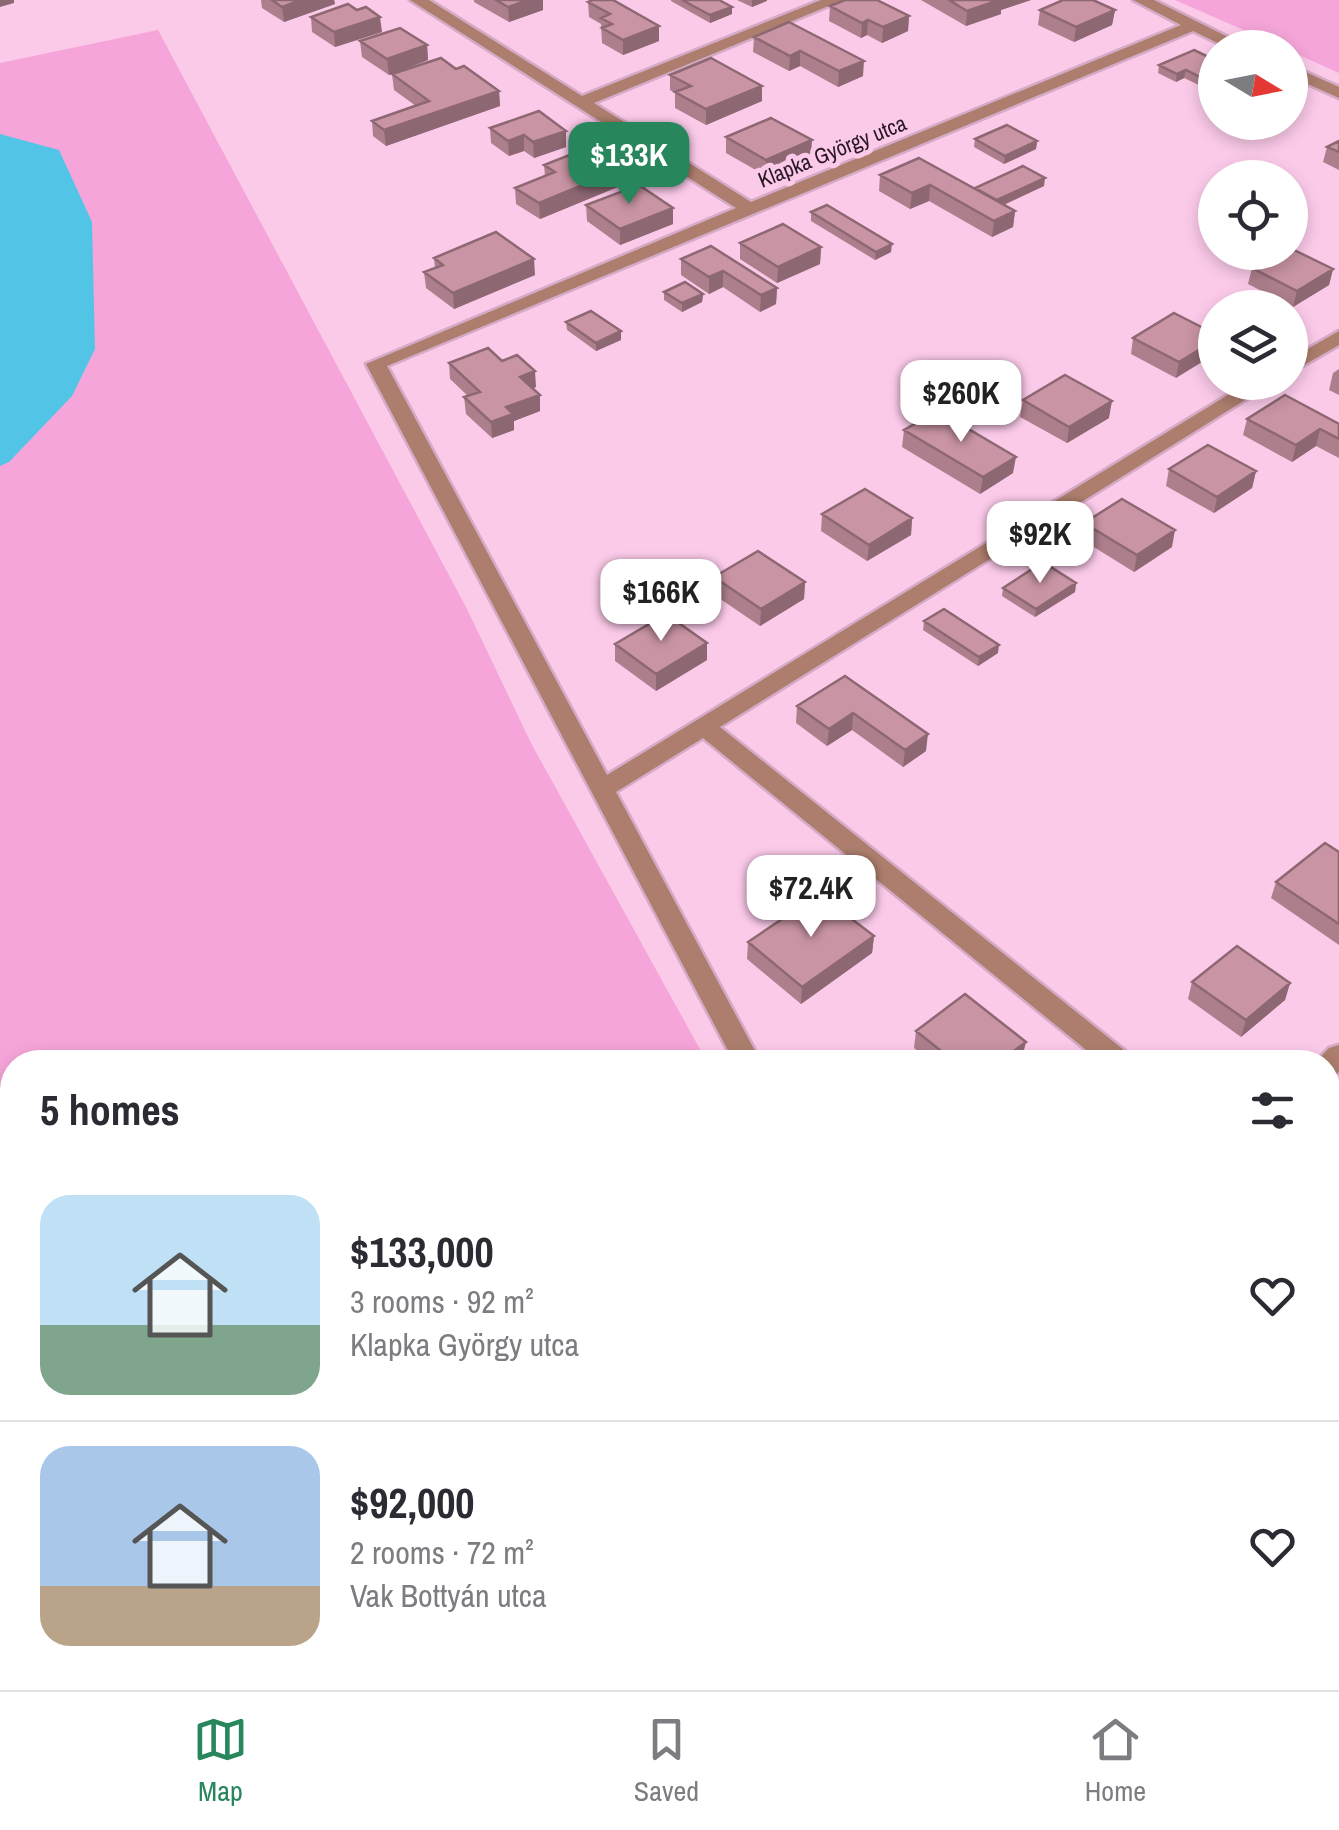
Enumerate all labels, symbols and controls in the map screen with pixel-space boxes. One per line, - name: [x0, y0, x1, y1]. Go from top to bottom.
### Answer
- north arrow: [1198, 30, 1308, 140]
- map controls: [1198, 30, 1308, 400]
- street label: Klapka György utca: [753, 108, 911, 194]
- pin: $133K: [559, 122, 699, 207]
- text: $133K: [590, 133, 668, 176]
- button: locate: [1198, 160, 1308, 270]
- button: layers: [1198, 290, 1308, 400]
- pin: $260K: [891, 360, 1031, 445]
- text: $260K: [922, 371, 1000, 414]
- pin: $92K: [981, 501, 1099, 586]
- text: $92K: [1009, 512, 1071, 555]
- pin: $166K: [591, 559, 731, 644]
- text: $166K: [622, 570, 700, 613]
- pin: $72.4K: [730, 855, 892, 940]
- text: $72.4K: [769, 866, 853, 909]
- text: 5 homes: [40, 1082, 180, 1138]
- icon: filters: [1245, 1083, 1300, 1138]
- text: $133,000: [350, 1224, 494, 1280]
- icon: home: [120, 1235, 240, 1355]
- icon: heart: [1245, 1268, 1300, 1323]
- text: 3 rooms · 92 m²: [350, 1280, 534, 1323]
- text: Klapka György utca: [350, 1323, 579, 1366]
- text: $92,000: [350, 1475, 475, 1531]
- icon: home: [120, 1486, 240, 1606]
- icon: heart: [1245, 1519, 1300, 1574]
- text: 2 rooms · 72 m²: [350, 1531, 534, 1574]
- text: Vak Bottyán utca: [350, 1574, 546, 1617]
- tab: Map: [193, 1712, 248, 1810]
- tab: Saved: [634, 1712, 699, 1810]
- tab: Home: [1085, 1712, 1146, 1810]

